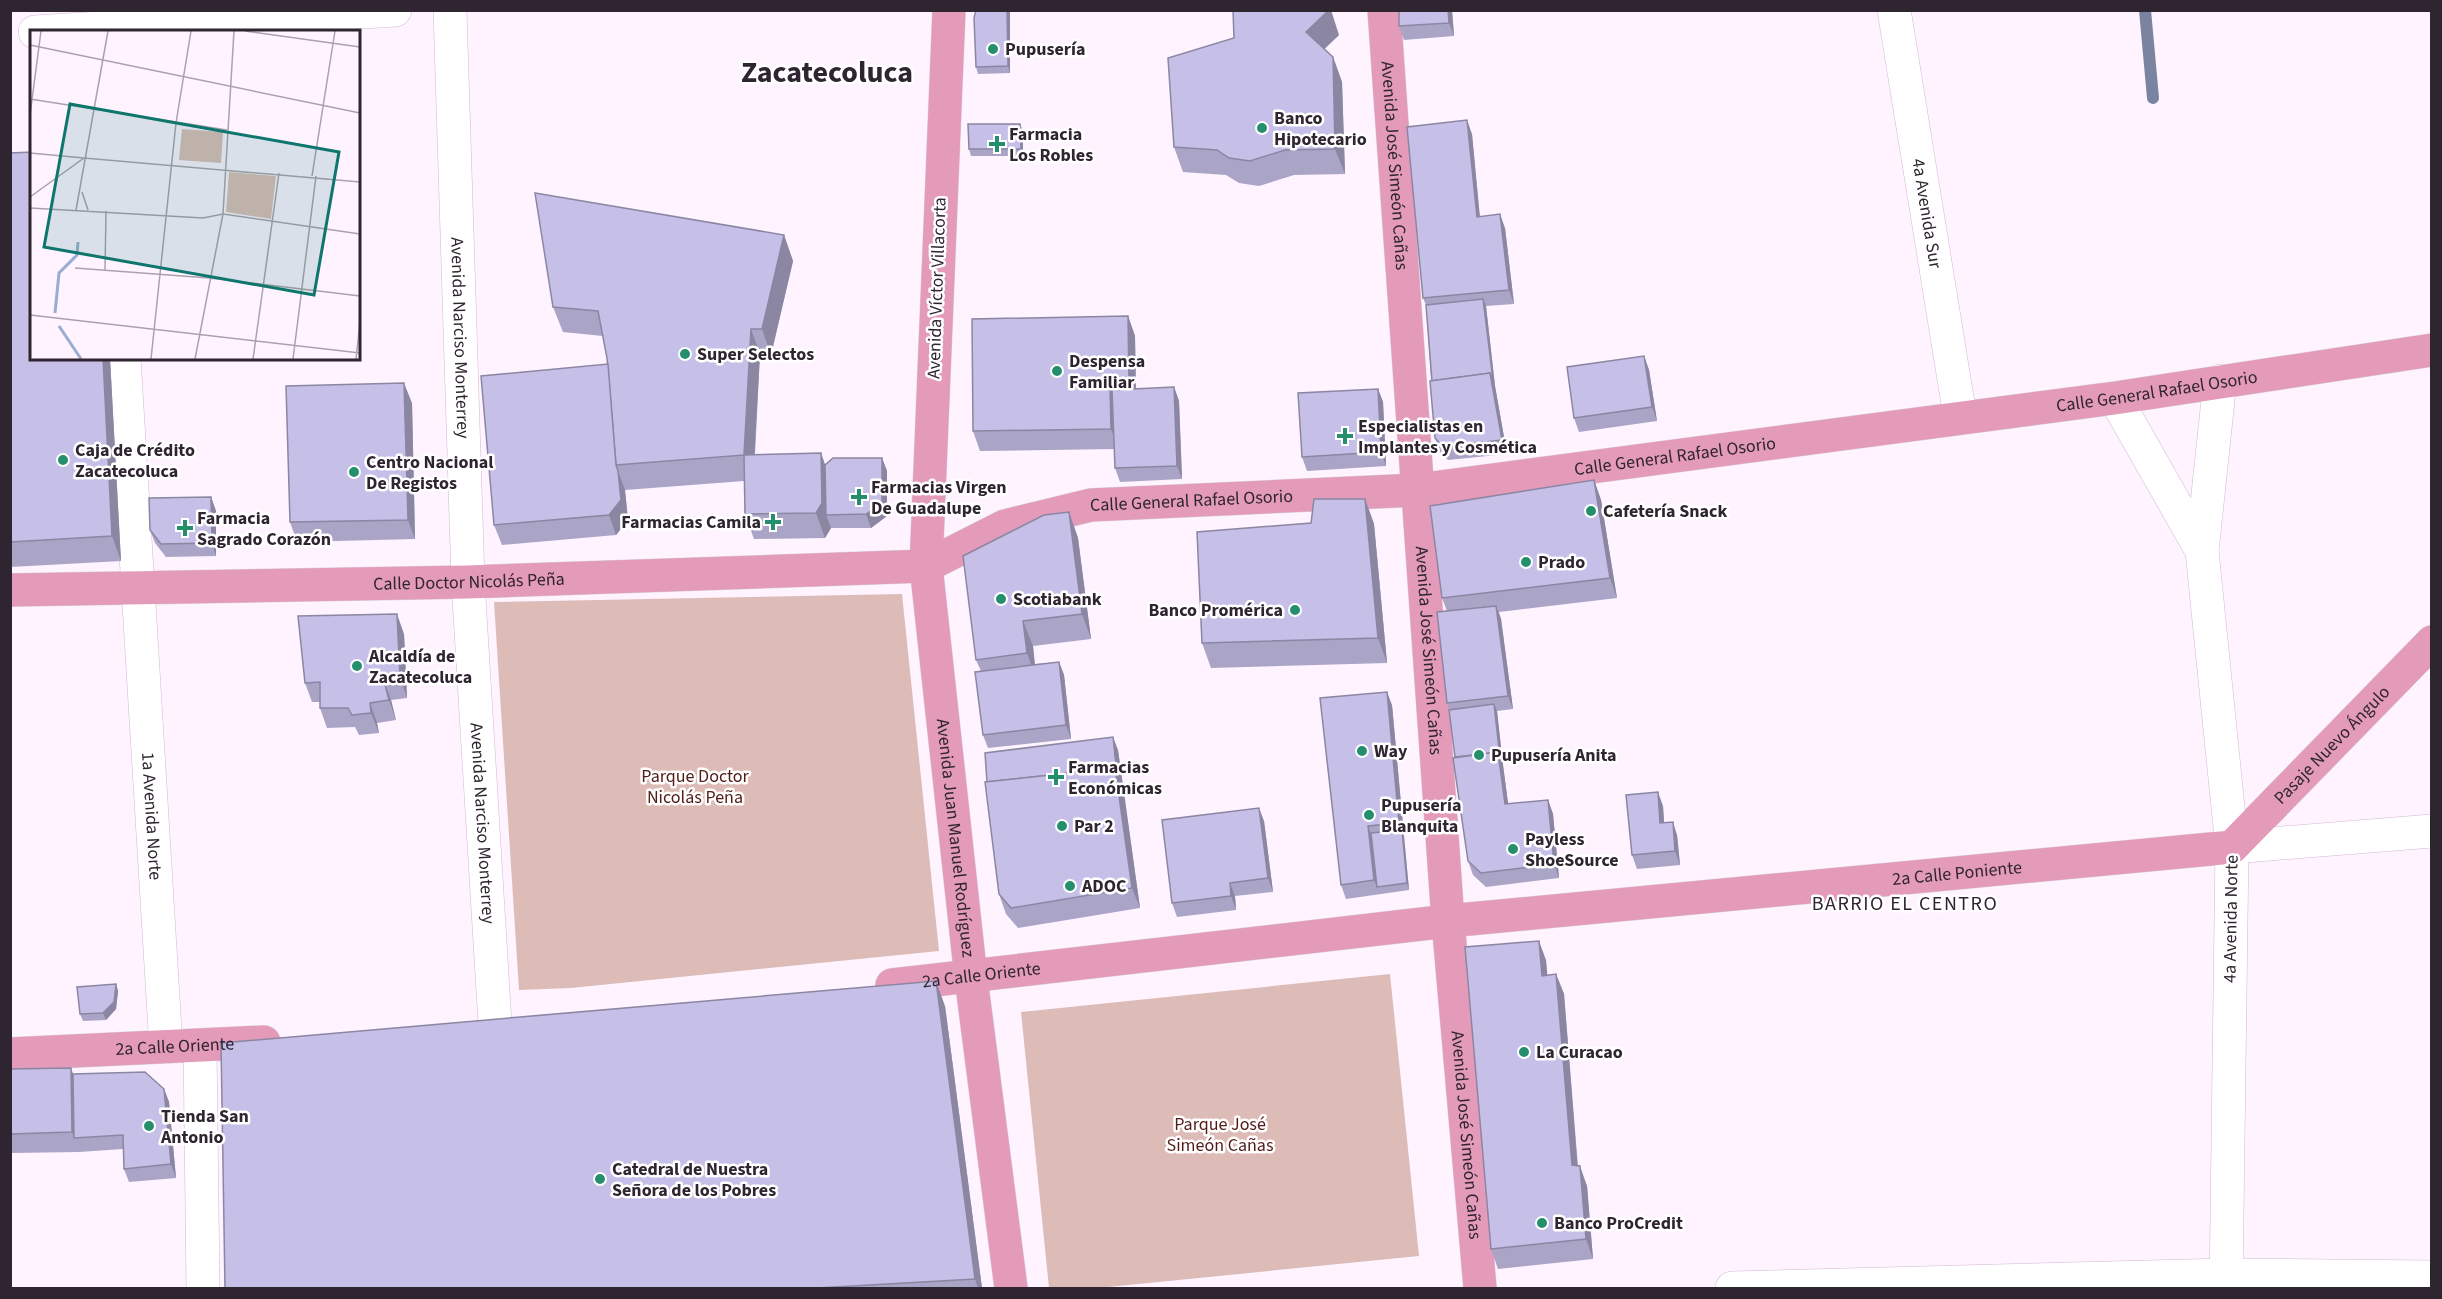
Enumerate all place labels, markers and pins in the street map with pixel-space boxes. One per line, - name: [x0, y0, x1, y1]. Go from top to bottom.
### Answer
- place label: Pupusería: [1005, 37, 1085, 62]
- marker: Pupusería: [986, 42, 1000, 56]
- place label: Banco Hipotecario: [1274, 106, 1367, 152]
- marker: Banco Hipotecario: [1255, 121, 1269, 135]
- place label: Farmacia Los Robles: [1009, 122, 1093, 168]
- marker: Farmacia Los Robles: [990, 137, 1004, 151]
- place label: Super Selectos: [697, 342, 814, 367]
- marker: Super Selectos: [678, 347, 692, 361]
- place label: Despensa Familiar: [1069, 349, 1145, 395]
- marker: Despensa Familiar: [1050, 364, 1064, 378]
- place label: Especialistas en Implantes y Cosmética: [1358, 414, 1537, 460]
- marker: Especialistas en Implantes y Cosmética: [1336, 427, 1354, 445]
- place label: Caja de Crédito Zacatecoluca: [75, 438, 195, 484]
- place label: Centro Nacional De Registos: [366, 450, 493, 496]
- marker: Caja de Crédito Zacatecoluca: [56, 453, 70, 467]
- marker: Centro Nacional De Registos: [347, 465, 361, 479]
- place label: Farmacias Virgen De Guadalupe: [871, 475, 1007, 521]
- marker: Farmacias Virgen De Guadalupe: [852, 490, 866, 504]
- place label: Cafetería Snack: [1603, 499, 1727, 524]
- marker: Cafetería Snack: [1584, 504, 1598, 518]
- place label: Farmacia Sagrado Corazón: [197, 506, 331, 552]
- place label: Farmacias Camila: [621, 510, 761, 535]
- marker: Farmacias Camila: [766, 515, 780, 529]
- marker: Farmacia Sagrado Corazón: [178, 521, 192, 535]
- place label: Prado: [1538, 550, 1585, 575]
- marker: Prado: [1519, 555, 1533, 569]
- place label: Scotiabank: [1013, 587, 1102, 612]
- marker: Scotiabank: [994, 592, 1008, 606]
- place label: Banco Promérica: [1148, 598, 1283, 623]
- marker: Banco Promérica: [1288, 603, 1302, 617]
- place label: Alcaldía de Zacatecoluca: [368, 644, 472, 690]
- marker: Alcaldía de Zacatecoluca: [350, 659, 364, 673]
- place label: Way: [1374, 739, 1408, 764]
- place label: Pupusería Anita: [1491, 743, 1617, 768]
- marker: Way: [1355, 744, 1369, 758]
- marker: Pupusería Anita: [1472, 748, 1486, 762]
- place label: Farmacias Económicas: [1068, 755, 1162, 801]
- marker: Farmacias Económicas: [1049, 770, 1063, 784]
- place label: Pupusería Blanquita: [1381, 793, 1461, 839]
- marker: Pupusería Blanquita: [1362, 808, 1376, 822]
- place label: Par 2: [1074, 814, 1114, 839]
- marker: Par 2: [1055, 819, 1069, 833]
- place label: Payless ShoeSource: [1525, 827, 1619, 873]
- marker: Payless ShoeSource: [1506, 842, 1520, 856]
- place label: ADOC: [1081, 874, 1127, 899]
- marker: ADOC: [1063, 879, 1077, 893]
- place label: La Curacao: [1536, 1040, 1623, 1065]
- marker: La Curacao: [1517, 1045, 1531, 1059]
- place label: Tienda San Antonio: [160, 1104, 249, 1150]
- marker: Tienda San Antonio: [142, 1119, 156, 1133]
- place label: Catedral de Nuestra Señora de los Pobres: [612, 1157, 776, 1203]
- marker: Catedral de Nuestra Señora de los Pobres: [593, 1172, 607, 1186]
- place label: Banco ProCredit: [1554, 1211, 1683, 1236]
- marker: Banco ProCredit: [1535, 1216, 1549, 1230]

